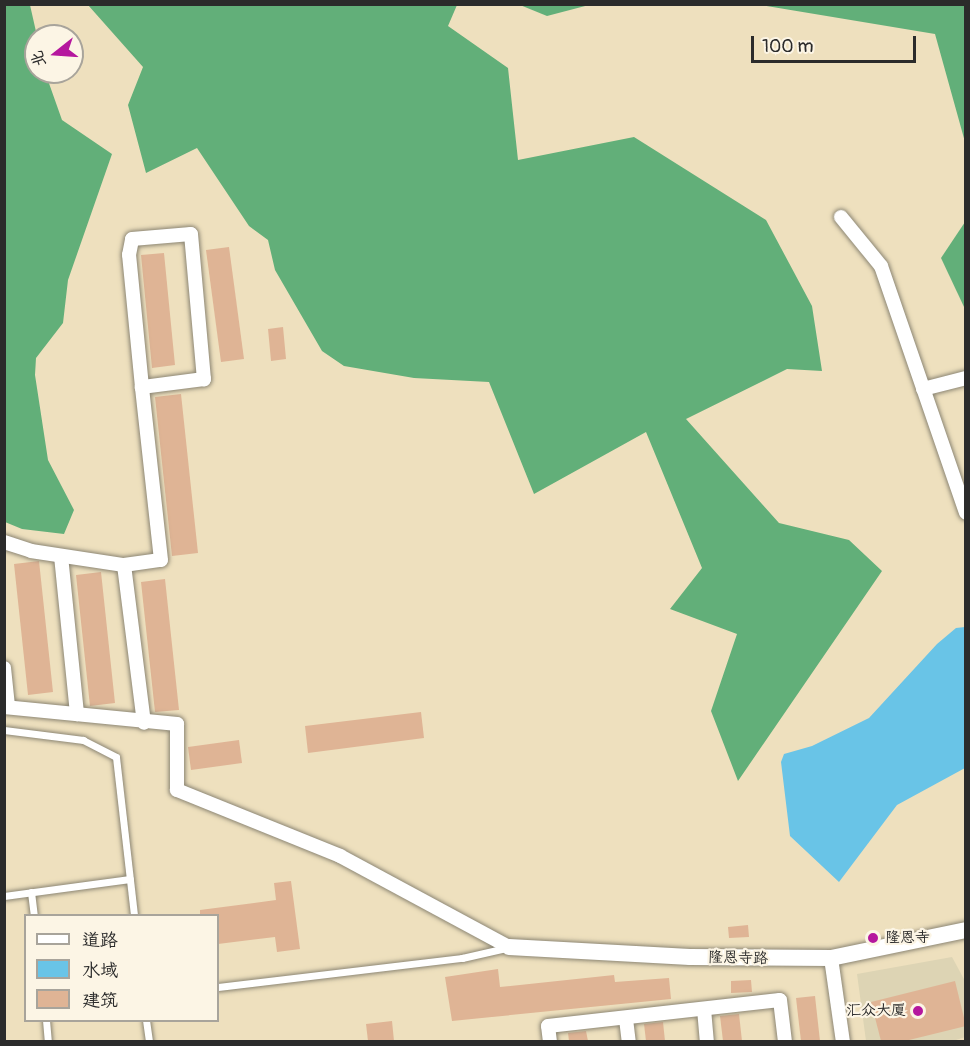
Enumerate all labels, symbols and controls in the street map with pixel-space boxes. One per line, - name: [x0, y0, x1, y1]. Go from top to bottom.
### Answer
- north arrow: [24, 24, 84, 84]
- scale bar: [754, 24, 919, 62]
- text: 100 m: [762, 35, 814, 58]
- text: 北: [27, 48, 51, 69]
- legend: [24, 914, 219, 1022]
- text: 道路: [82, 929, 118, 952]
- place label: 隆恩寺: [885, 929, 930, 947]
- marker: 隆恩寺: [866, 931, 880, 945]
- street label: 隆恩寺路: [708, 948, 768, 968]
- text: 水域: [82, 959, 118, 982]
- text: 建筑: [82, 989, 118, 1012]
- place label: 汇众大厦: [846, 1002, 906, 1020]
- marker: 汇众大厦: [911, 1004, 925, 1018]

